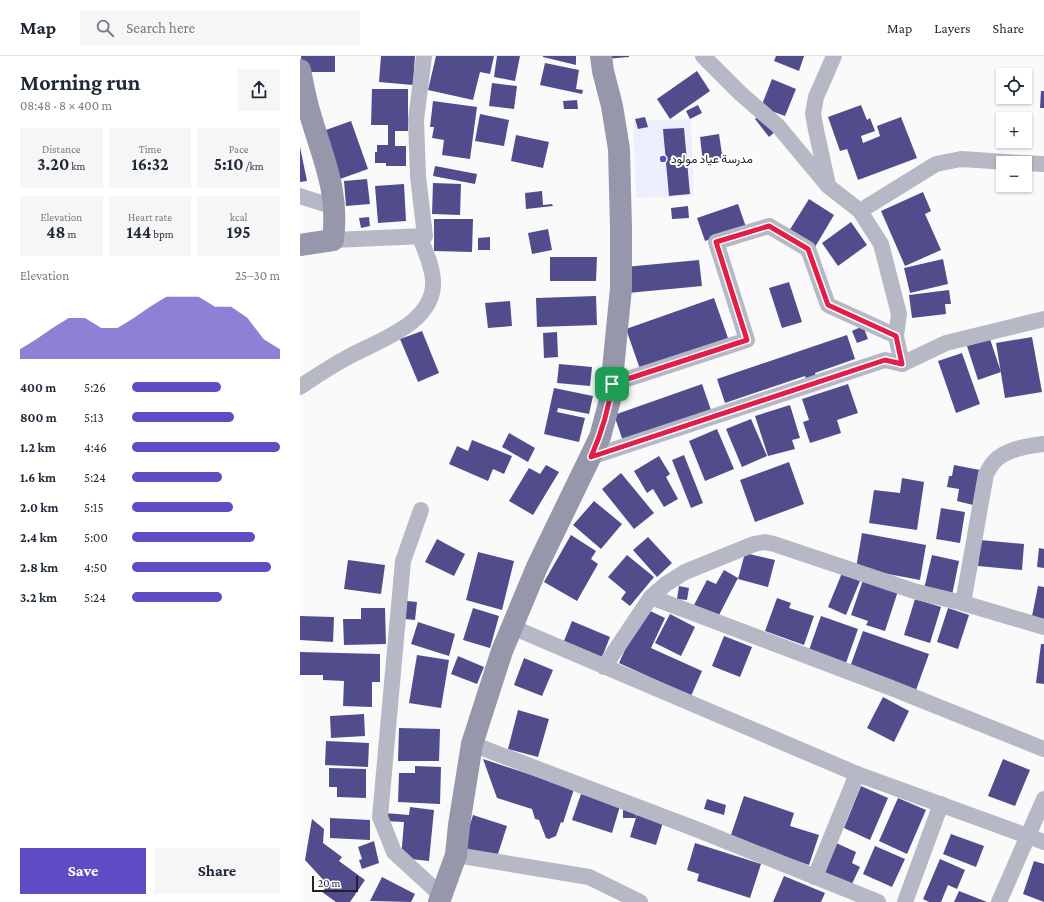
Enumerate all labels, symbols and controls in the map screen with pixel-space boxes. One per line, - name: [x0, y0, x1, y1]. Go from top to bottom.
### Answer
- search box: [80, 10, 360, 46]
- text: Map: [20, 17, 56, 38]
- icon: search: [94, 17, 116, 39]
- text: Search here: [126, 20, 195, 36]
- text: Map: [887, 20, 912, 36]
- text: Layers: [934, 20, 971, 36]
- text: Share: [993, 20, 1024, 36]
- map controls: [996, 68, 1032, 192]
- button: locate: [996, 68, 1032, 104]
- button: share: [238, 69, 280, 111]
- text: Morning run: [20, 70, 140, 95]
- text: 08:48 · 8 × 400 m: [20, 98, 112, 113]
- button: +: [996, 112, 1032, 148]
- text: Distance: [42, 143, 81, 155]
- text: Time: [139, 143, 161, 155]
- text: Pace: [229, 143, 249, 155]
- place label: مدرسة عياد مولود: [671, 152, 753, 167]
- marker: مدرسة عياد مولود: [658, 154, 668, 164]
- text: 3.20: [37, 155, 69, 174]
- text: 16:32: [131, 155, 169, 174]
- text: 5:10: [214, 155, 243, 174]
- button: −: [996, 156, 1032, 192]
- text: km: [69, 160, 85, 172]
- text: /km: [243, 160, 264, 172]
- text: Elevation: [41, 211, 82, 223]
- text: Heart rate: [128, 211, 172, 223]
- text: kcal: [230, 211, 248, 223]
- text: 48: [46, 223, 65, 242]
- text: 144: [126, 223, 151, 242]
- text: 195: [227, 223, 251, 242]
- text: m: [65, 228, 76, 240]
- text: bpm: [151, 228, 174, 240]
- text: Elevation: [20, 268, 69, 283]
- text: 25–30 m: [235, 268, 280, 283]
- pin: [595, 367, 629, 401]
- icon: arrive: [601, 373, 623, 395]
- text: 400 m: [20, 380, 56, 395]
- text: 5:26: [84, 380, 106, 395]
- text: 800 m: [20, 410, 57, 425]
- text: 5:13: [84, 410, 104, 425]
- text: 1.2 km: [20, 440, 56, 455]
- text: 4:46: [84, 440, 107, 455]
- text: 1.6 km: [20, 470, 56, 485]
- text: 5:24: [84, 470, 106, 485]
- text: 2.0 km: [20, 500, 58, 515]
- text: 5:15: [84, 500, 104, 515]
- text: 2.4 km: [20, 530, 58, 545]
- text: 5:00: [84, 530, 108, 545]
- text: 2.8 km: [20, 560, 58, 575]
- text: 4:50: [84, 560, 107, 575]
- text: 3.2 km: [20, 590, 57, 605]
- text: 5:24: [84, 590, 106, 605]
- button: Save: [20, 848, 146, 894]
- button: Share: [154, 848, 280, 894]
- scale bar: [312, 874, 358, 893]
- text: 20 m: [318, 877, 340, 889]

